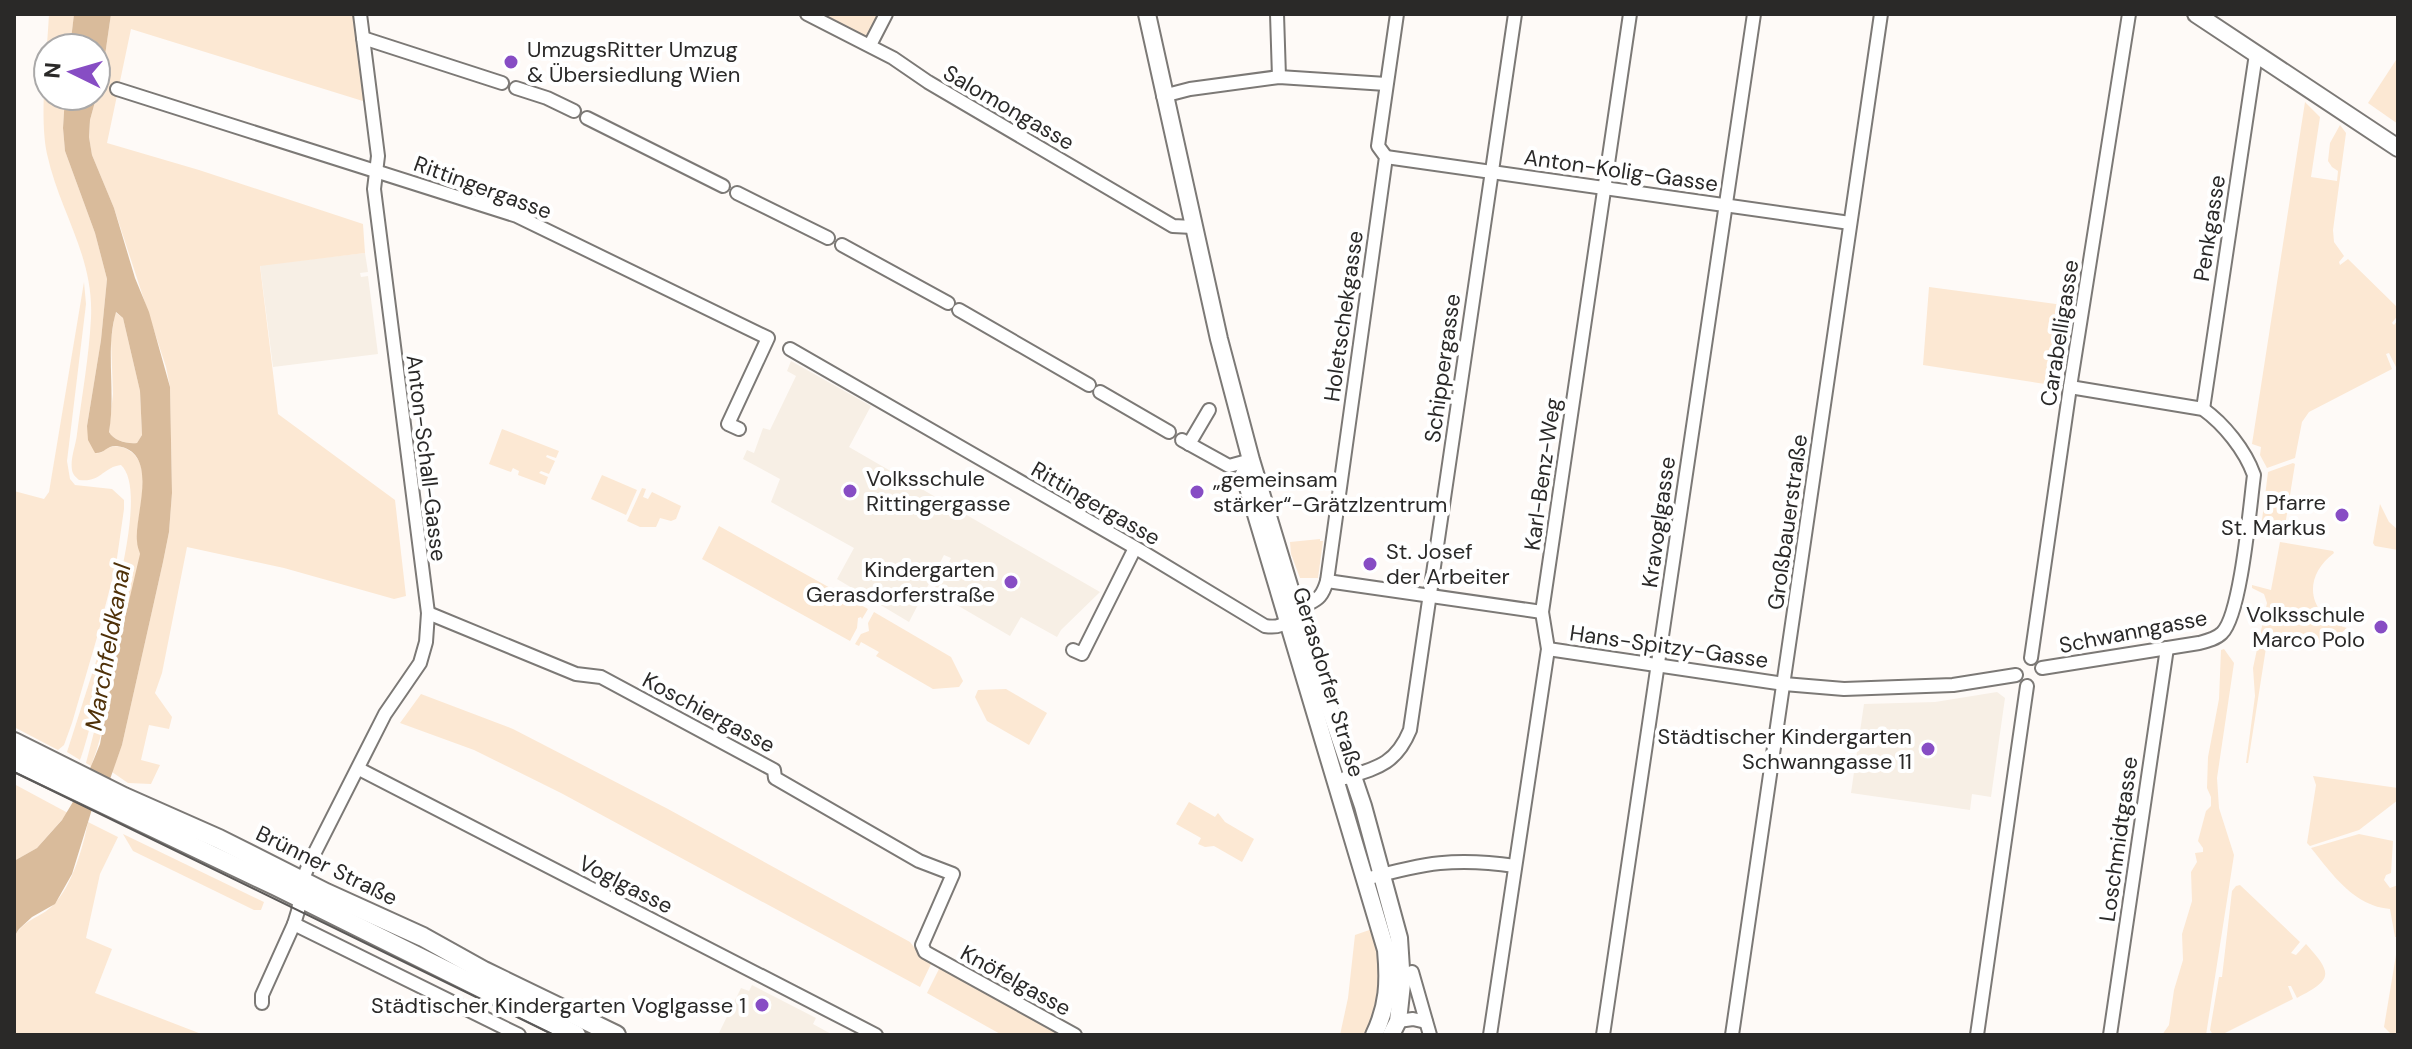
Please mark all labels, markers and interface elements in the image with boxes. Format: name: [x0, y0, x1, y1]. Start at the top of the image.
north arrow: [32, 32, 112, 112]
place label: UmzugsRitter Umzug & Übersiedlung Wien: [527, 35, 740, 89]
marker: UmzugsRitter Umzug & Übersiedlung Wien: [502, 53, 520, 71]
street label: Salomongasse: [938, 58, 1080, 157]
text: N: [37, 61, 68, 80]
street label: Anton-Kolig-Gasse: [1522, 143, 1720, 198]
street label: Rittingergasse: [410, 149, 556, 226]
street label: Penkgasse: [2187, 173, 2232, 283]
street label: Holetschekgasse: [1317, 229, 1370, 403]
street label: Carabelligasse: [2034, 258, 2085, 408]
street label: Schippergasse: [1418, 292, 1467, 444]
street label: Anton-Schall-Gasse: [399, 353, 454, 563]
street label: Karl-Benz-Weg: [1517, 396, 1568, 552]
street label: Großbauerstraße: [1761, 432, 1814, 612]
street label: Rittingergasse: [1026, 455, 1166, 552]
street label: Kravoglgasse: [1635, 455, 1682, 590]
place label: Volksschule Rittingergasse: [866, 464, 1011, 518]
place label: „gemeinsam stärker“-Grätzlzentrum: [1213, 465, 1447, 519]
marker: Volksschule Rittingergasse: [841, 482, 859, 500]
marker: „gemeinsam stärker“-Grätzlzentrum: [1188, 483, 1206, 501]
place label: Pfarre St. Markus: [2221, 488, 2326, 542]
marker: Pfarre St. Markus: [2333, 506, 2351, 524]
place label: St. Josef der Arbeiter: [1386, 537, 1510, 591]
place label: Kindergarten Gerasdorferstraße: [806, 555, 995, 609]
marker: St. Josef der Arbeiter: [1361, 555, 1379, 573]
water label: Marchfeldkanal: [78, 560, 138, 733]
marker: Kindergarten Gerasdorferstraße: [1002, 573, 1020, 591]
street label: Gerasdorfer Straße: [1286, 584, 1371, 781]
place label: Volksschule Marco Polo: [2246, 600, 2365, 654]
street label: Schwanngasse: [2056, 603, 2210, 660]
street label: Hans-Spitzy-Gasse: [1568, 618, 1770, 675]
marker: Volksschule Marco Polo: [2372, 618, 2390, 636]
street label: Koschiergasse: [638, 665, 780, 760]
place label: Städtischer Kindergarten Schwanngasse 11: [1657, 722, 1912, 776]
marker: Städtischer Kindergarten Schwanngasse 11: [1919, 740, 1937, 758]
street label: Loschmidtgasse: [2093, 755, 2144, 924]
street label: Brünner Straße: [251, 819, 402, 912]
street label: Voglgasse: [574, 848, 678, 920]
street label: Knöfelgasse: [955, 938, 1076, 1023]
place label: Städtischer Kindergarten Voglgasse 1: [371, 991, 746, 1020]
marker: Städtischer Kindergarten Voglgasse 1: [753, 996, 771, 1014]

